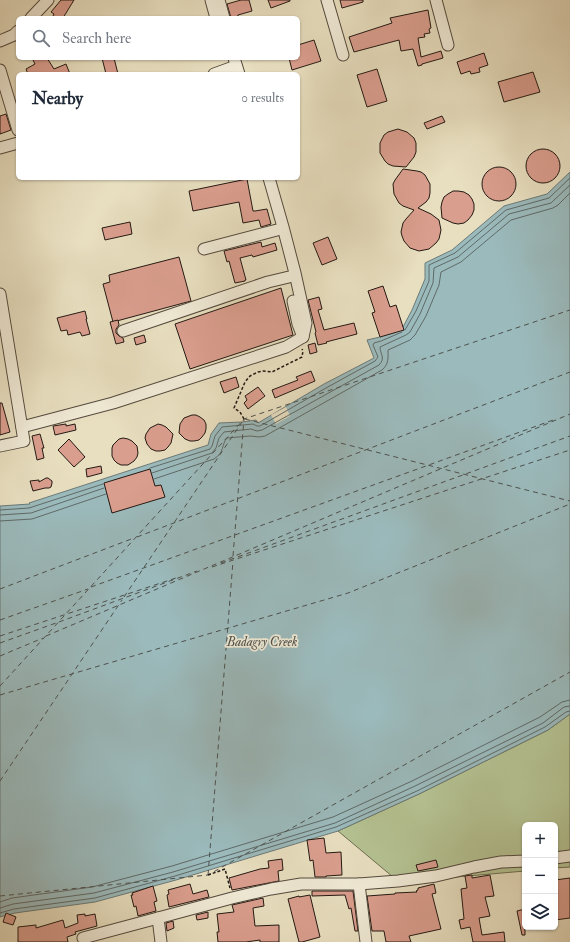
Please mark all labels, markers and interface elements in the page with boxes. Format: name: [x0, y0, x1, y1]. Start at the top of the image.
search box: [16, 16, 300, 60]
icon: search: [30, 27, 52, 49]
text: Search here: [62, 29, 131, 48]
text: Nearby: [32, 88, 83, 109]
text: 0 results: [241, 90, 284, 106]
water label: Badagry Creek: [226, 634, 297, 650]
map controls: [522, 822, 558, 930]
button: +: [522, 822, 558, 858]
button: −: [522, 858, 558, 894]
button: layers: [522, 894, 558, 930]

